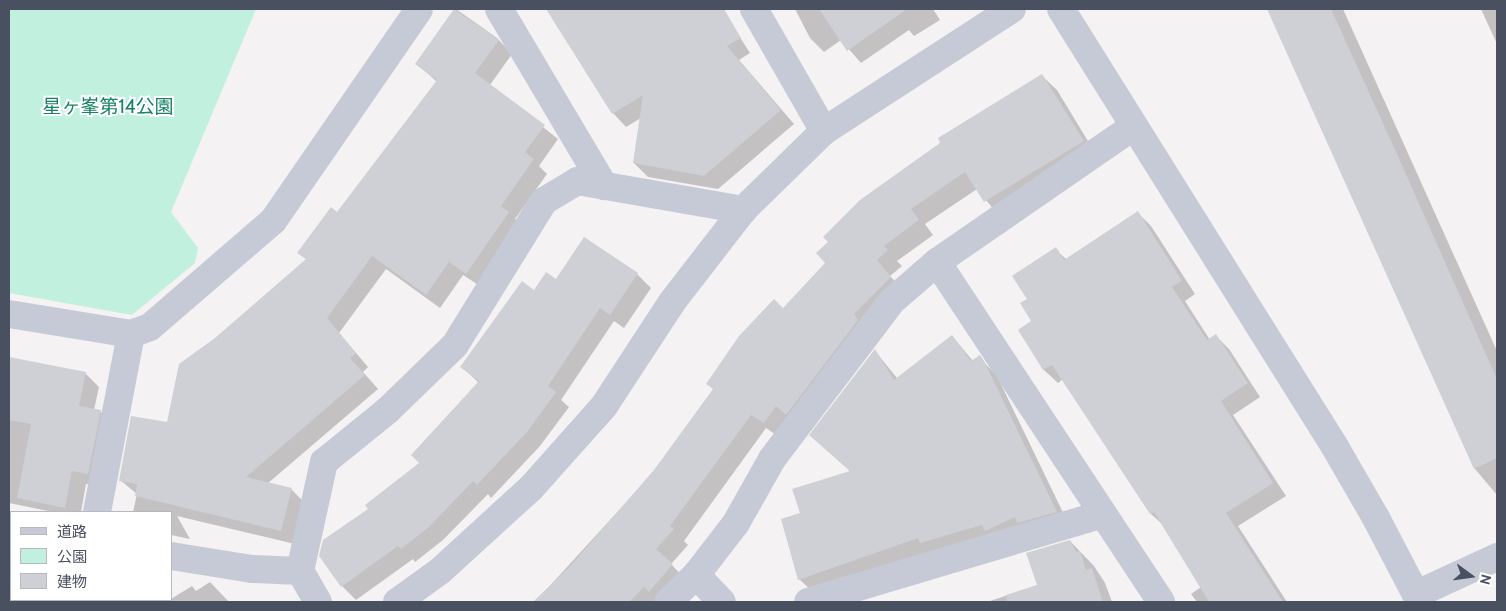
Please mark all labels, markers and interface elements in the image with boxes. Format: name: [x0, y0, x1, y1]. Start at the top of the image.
park label: 星ヶ峯第14公園: [42, 96, 174, 118]
legend: [10, 511, 172, 601]
text: 道路: [57, 523, 87, 541]
text: 公園: [57, 548, 87, 566]
north arrow: [1446, 551, 1496, 601]
text: 建物: [57, 573, 87, 591]
text: N: [1476, 573, 1495, 587]

